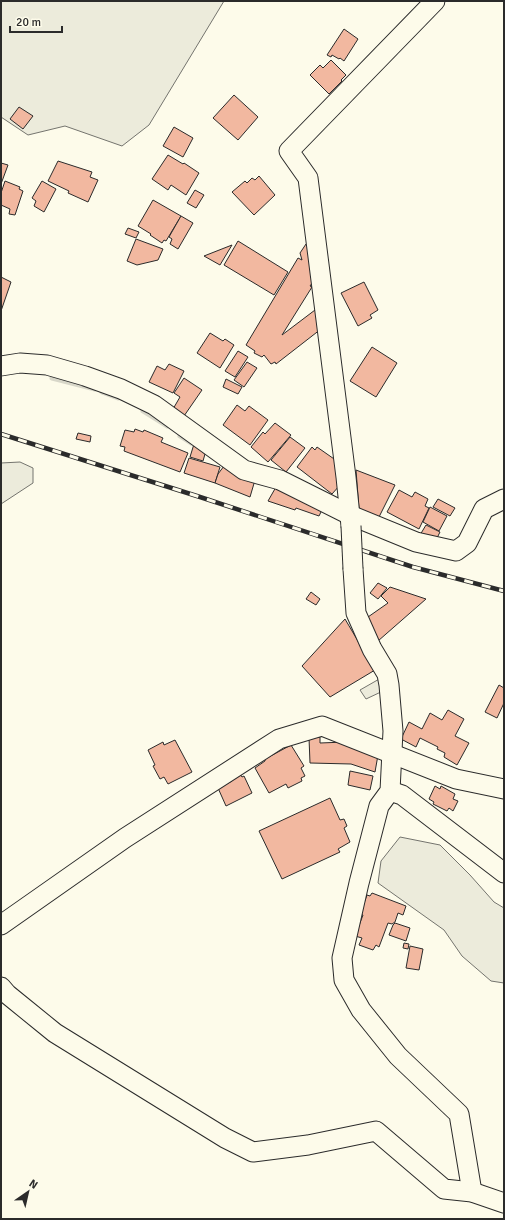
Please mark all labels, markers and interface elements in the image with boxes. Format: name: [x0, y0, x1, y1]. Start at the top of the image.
scale bar: [10, 8, 62, 34]
text: 20 m: [16, 15, 41, 30]
north arrow: [8, 1172, 48, 1212]
text: N: [27, 1177, 40, 1192]

